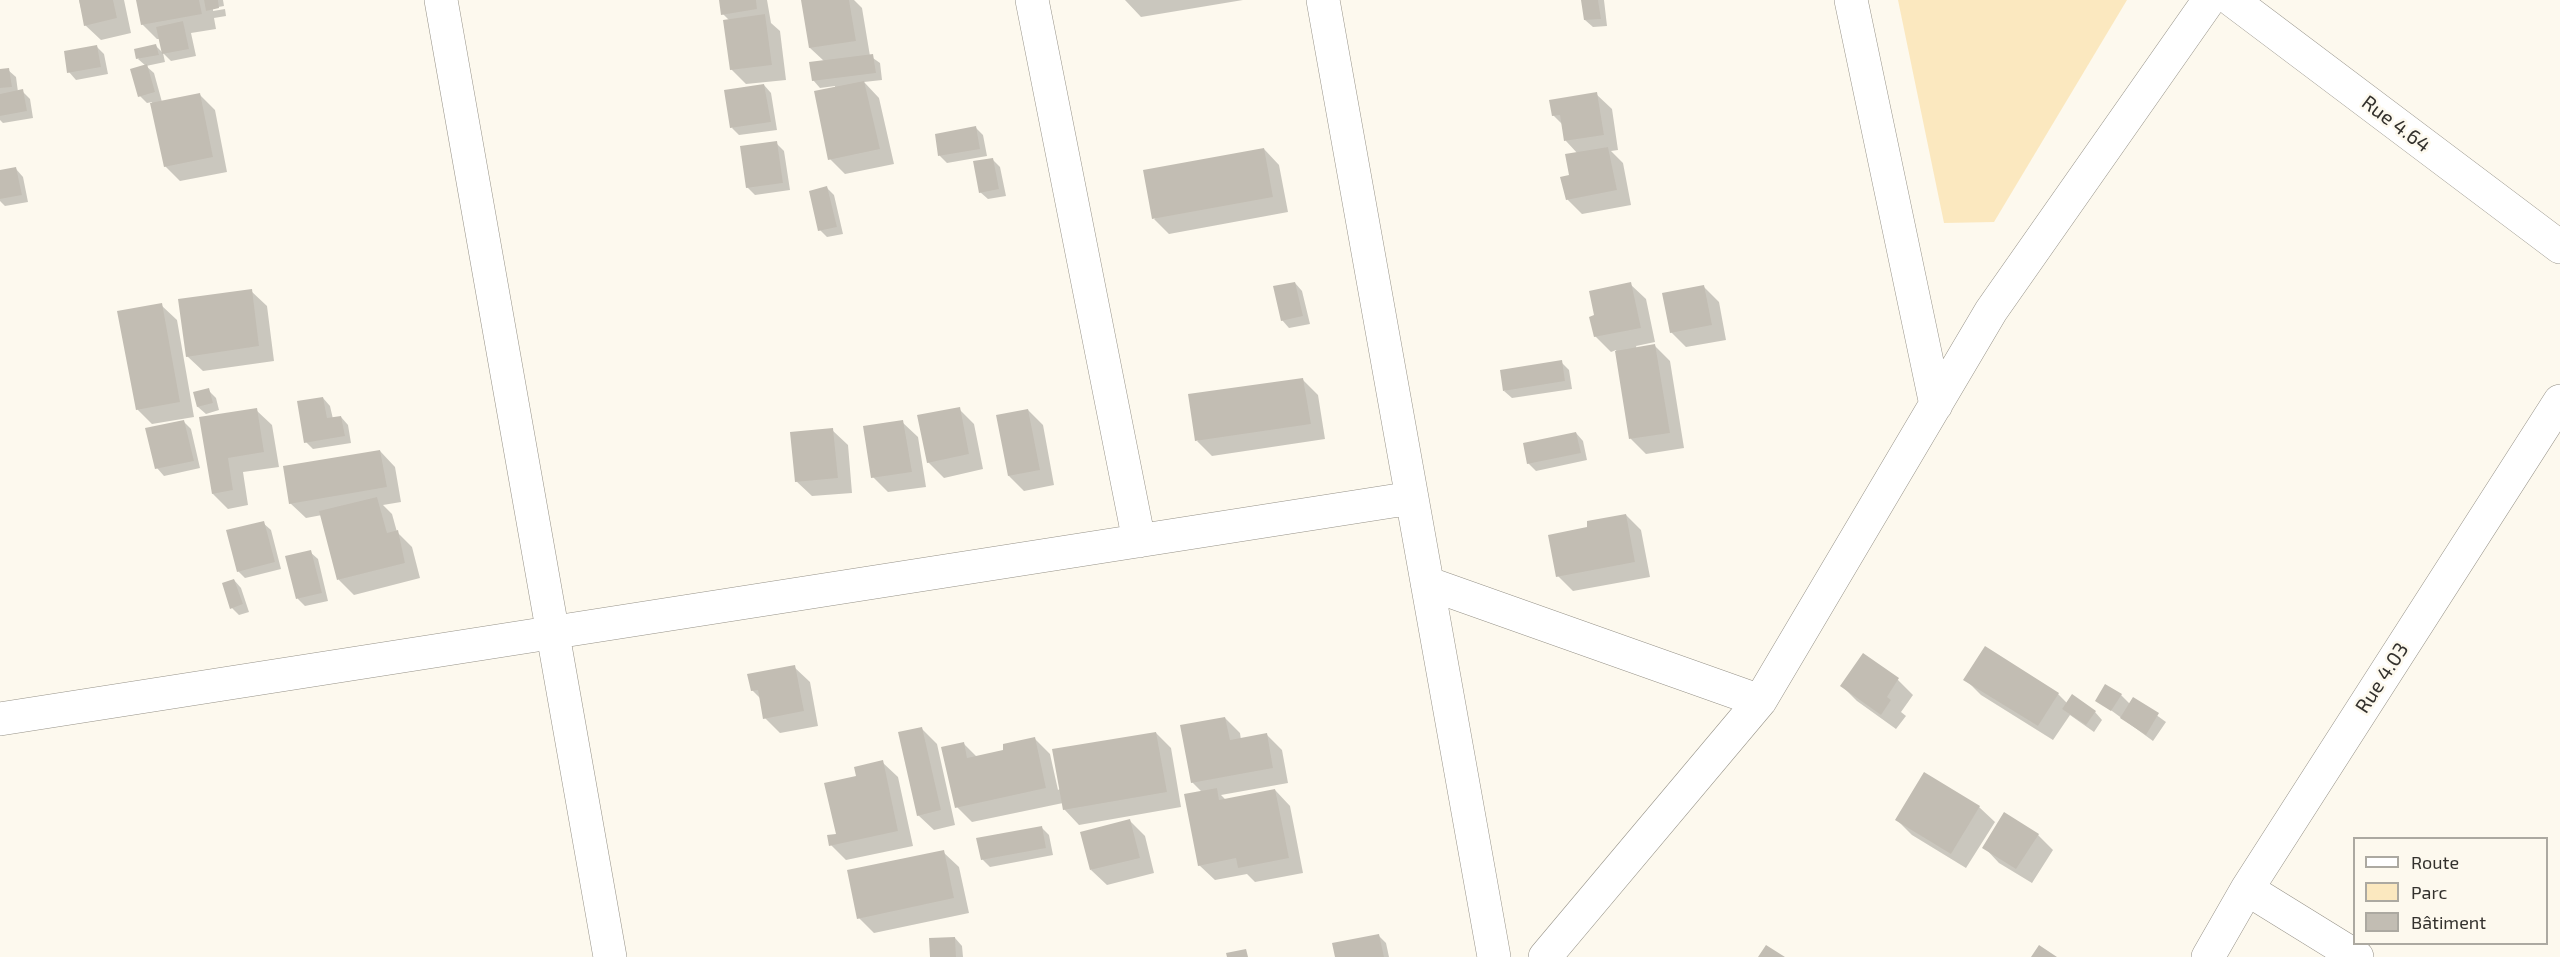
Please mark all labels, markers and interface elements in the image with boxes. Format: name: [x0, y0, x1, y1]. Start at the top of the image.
street label: Rue 4.64: [2357, 90, 2435, 158]
street label: Rue 4.03: [2350, 638, 2414, 718]
legend: [2353, 837, 2548, 945]
text: Route: [2411, 851, 2459, 873]
text: Parc: [2411, 881, 2447, 903]
text: Bâtiment: [2411, 911, 2486, 933]

